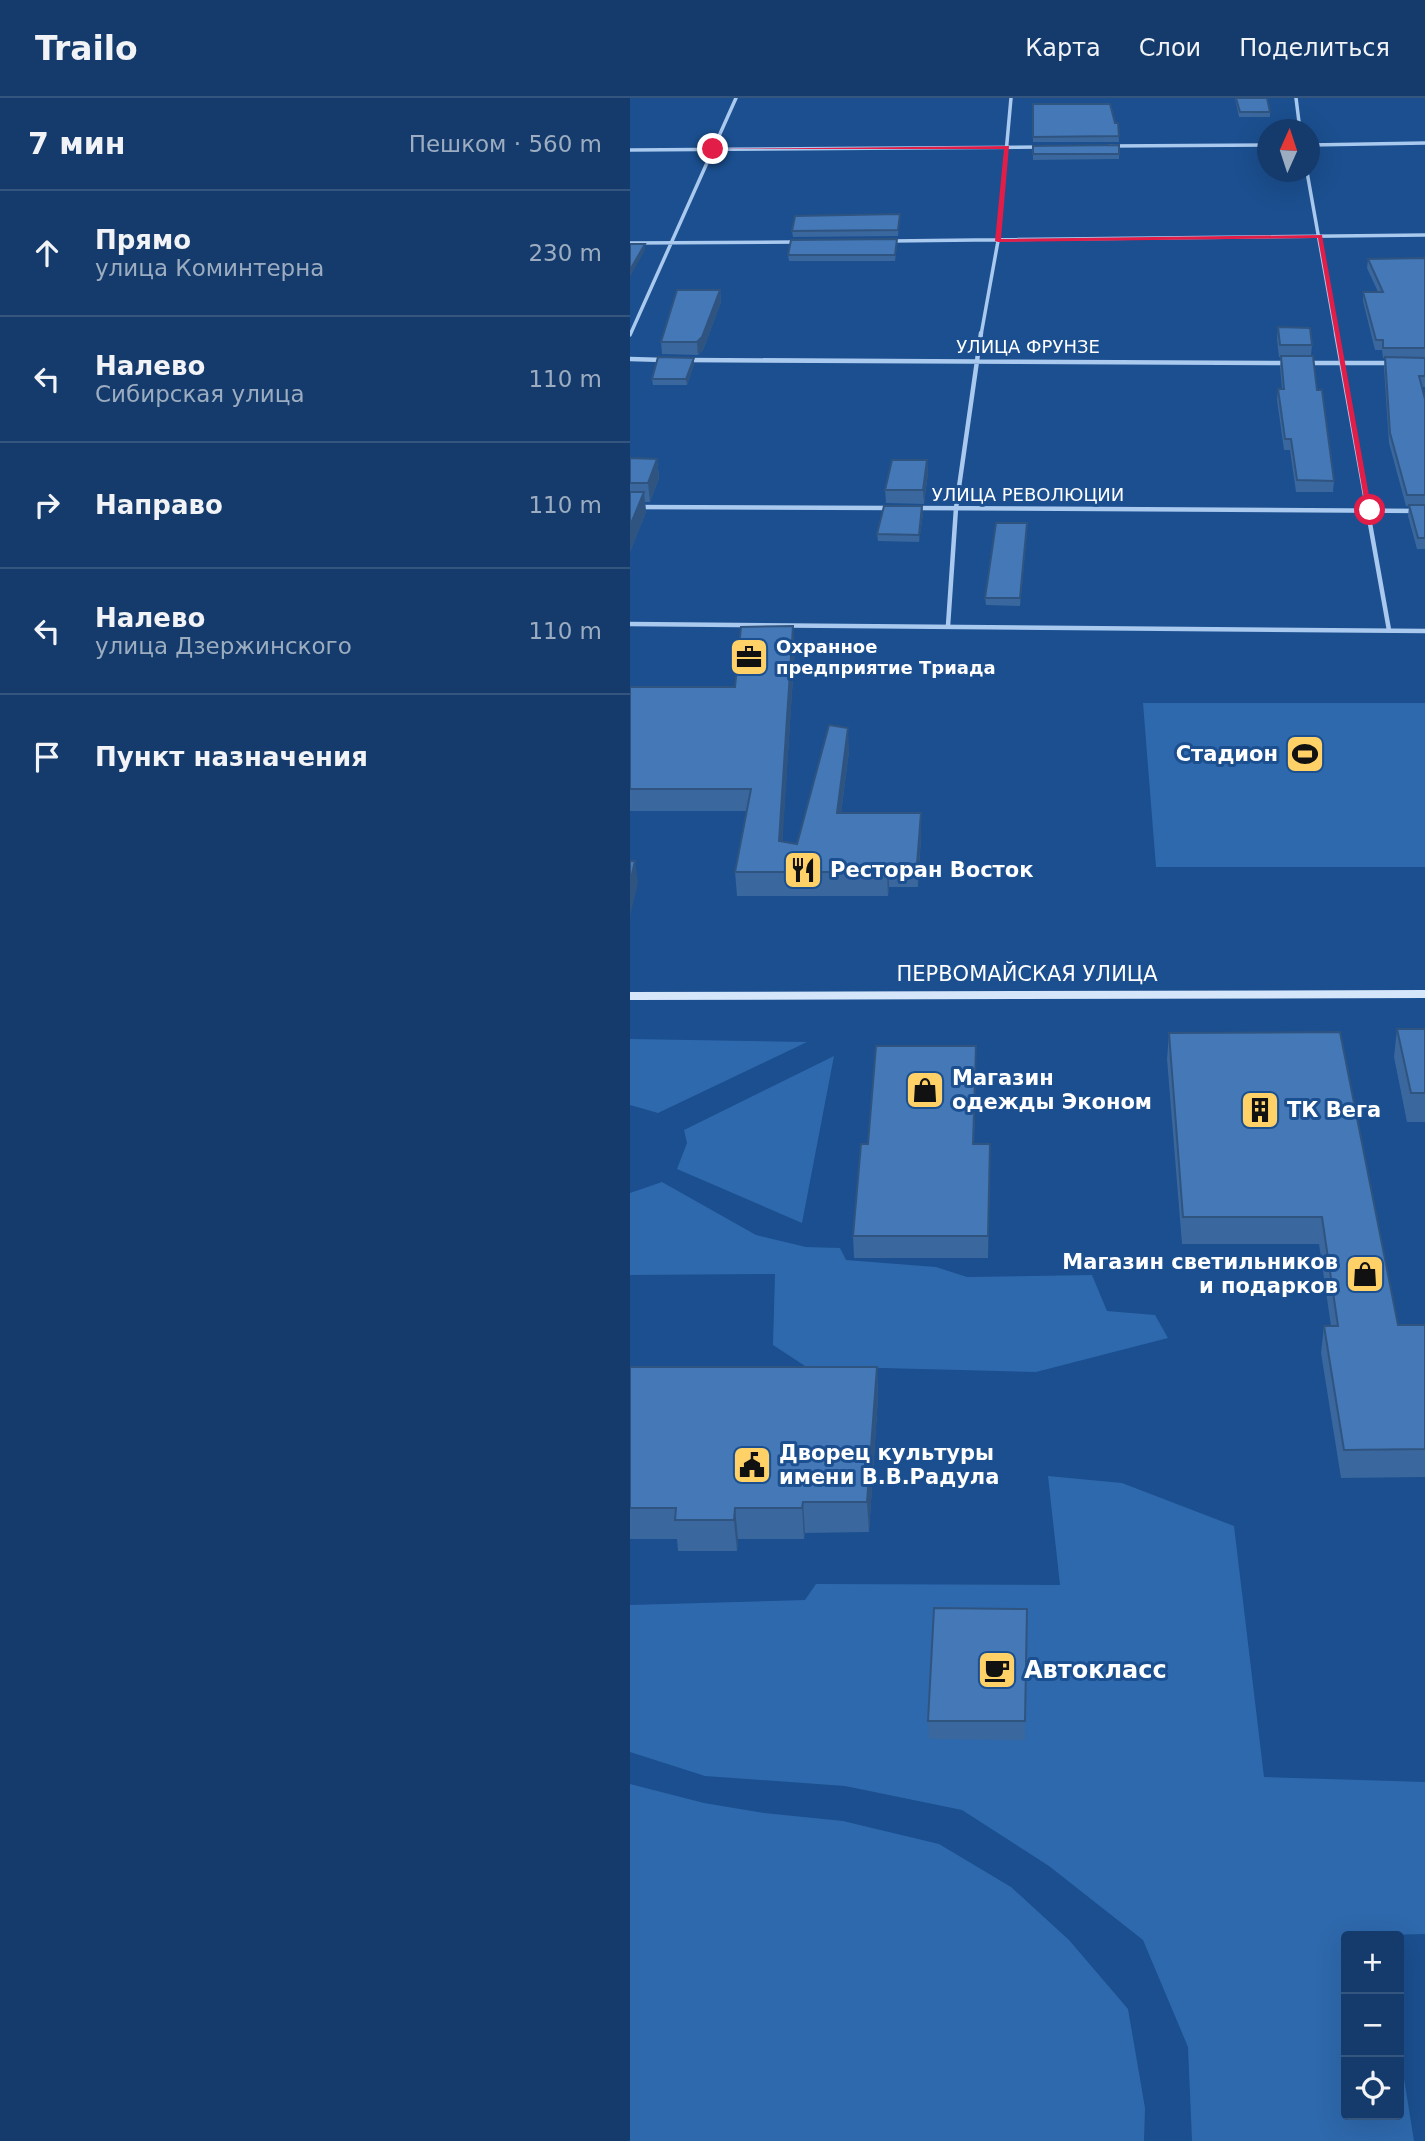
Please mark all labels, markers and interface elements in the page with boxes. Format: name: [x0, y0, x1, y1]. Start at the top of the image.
text: Trailo: [35, 29, 138, 68]
text: Карта: [1025, 34, 1101, 62]
text: Слои: [1139, 34, 1201, 62]
text: Поделиться: [1239, 34, 1390, 62]
north arrow: [1257, 119, 1320, 182]
text: 7 мин: [28, 126, 126, 161]
text: Пешком · 560 m: [409, 131, 602, 157]
route end: [697, 133, 728, 164]
text: Прямо: [95, 225, 191, 255]
icon: ahead: [28, 234, 66, 272]
text: 230 m: [528, 240, 602, 266]
text: улица Коминтерна: [95, 255, 324, 281]
street label: УЛИЦА ФРУНЗЕ: [956, 336, 1100, 357]
text: Налево: [95, 351, 205, 381]
icon: left: [28, 360, 66, 398]
text: 110 m: [528, 366, 602, 392]
text: Сибирская улица: [95, 381, 305, 407]
street label: УЛИЦА РЕВОЛЮЦИИ: [932, 484, 1124, 505]
icon: right: [28, 486, 66, 524]
text: Направо: [95, 490, 223, 520]
text: 110 m: [528, 492, 602, 518]
route start: [1354, 494, 1385, 525]
text: Налево: [95, 603, 205, 633]
icon: left: [28, 612, 66, 650]
text: 110 m: [528, 618, 602, 644]
text: улица Дзержинского: [95, 633, 352, 659]
office icon: Охранное предприятие Триада: [728, 636, 770, 678]
place label: Охранное предприятие Триада: [776, 636, 996, 678]
sports icon: Стадион: [1284, 733, 1326, 775]
icon: arrive: [28, 738, 66, 776]
text: Пункт назначения: [95, 742, 368, 772]
place label: Стадион: [1176, 742, 1278, 766]
restaurant icon: Ресторан Восток: [782, 849, 824, 891]
place label: Ресторан Восток: [830, 858, 1033, 882]
street label: ПЕРВОМАЙСКАЯ УЛИЦА: [896, 961, 1158, 986]
place label: Магазин одежды Эконом: [952, 1066, 1152, 1114]
shop icon: Магазин одежды Эконом: [904, 1069, 946, 1111]
building icon: ТК Вега: [1239, 1089, 1281, 1131]
place label: ТК Вега: [1287, 1098, 1381, 1122]
place label: Магазин светильников и подарков: [1062, 1250, 1338, 1298]
shop icon: Магазин светильников и подарков: [1344, 1253, 1386, 1295]
place label: Дворец культуры имени В.В.Радула: [779, 1441, 999, 1489]
public building icon: Дворец культуры имени В.В.Радула: [731, 1444, 773, 1486]
cafe icon: Автокласс: [976, 1649, 1018, 1691]
place label: Автокласс: [1024, 1656, 1167, 1684]
map controls: [1341, 1931, 1404, 2120]
button: +: [1341, 1931, 1404, 1994]
button: −: [1341, 1994, 1404, 2057]
button: locate: [1341, 2057, 1404, 2120]

